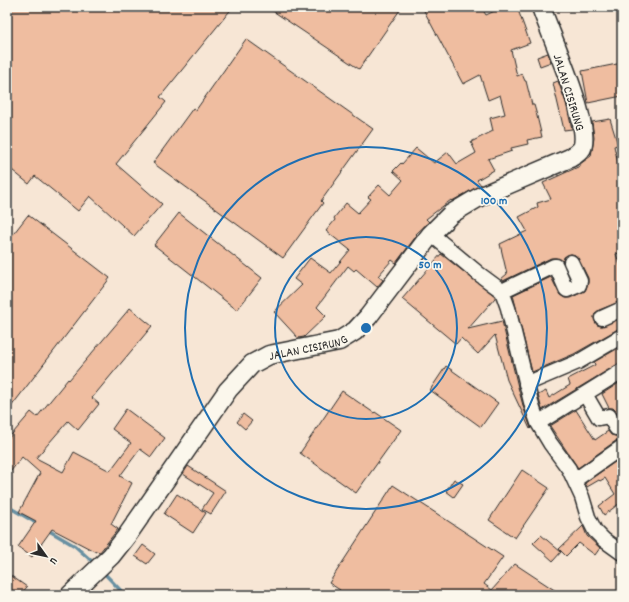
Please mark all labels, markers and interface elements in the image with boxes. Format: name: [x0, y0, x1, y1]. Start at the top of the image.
street label: JALAN CISIRUNG: [547, 52, 588, 133]
text: 100 m: [481, 193, 507, 210]
text: 50 m: [418, 257, 442, 274]
centre of rings: [359, 321, 373, 335]
street label: JALAN CISIRUNG: [268, 331, 352, 367]
north arrow: [26, 536, 66, 576]
text: U: [45, 554, 61, 567]

